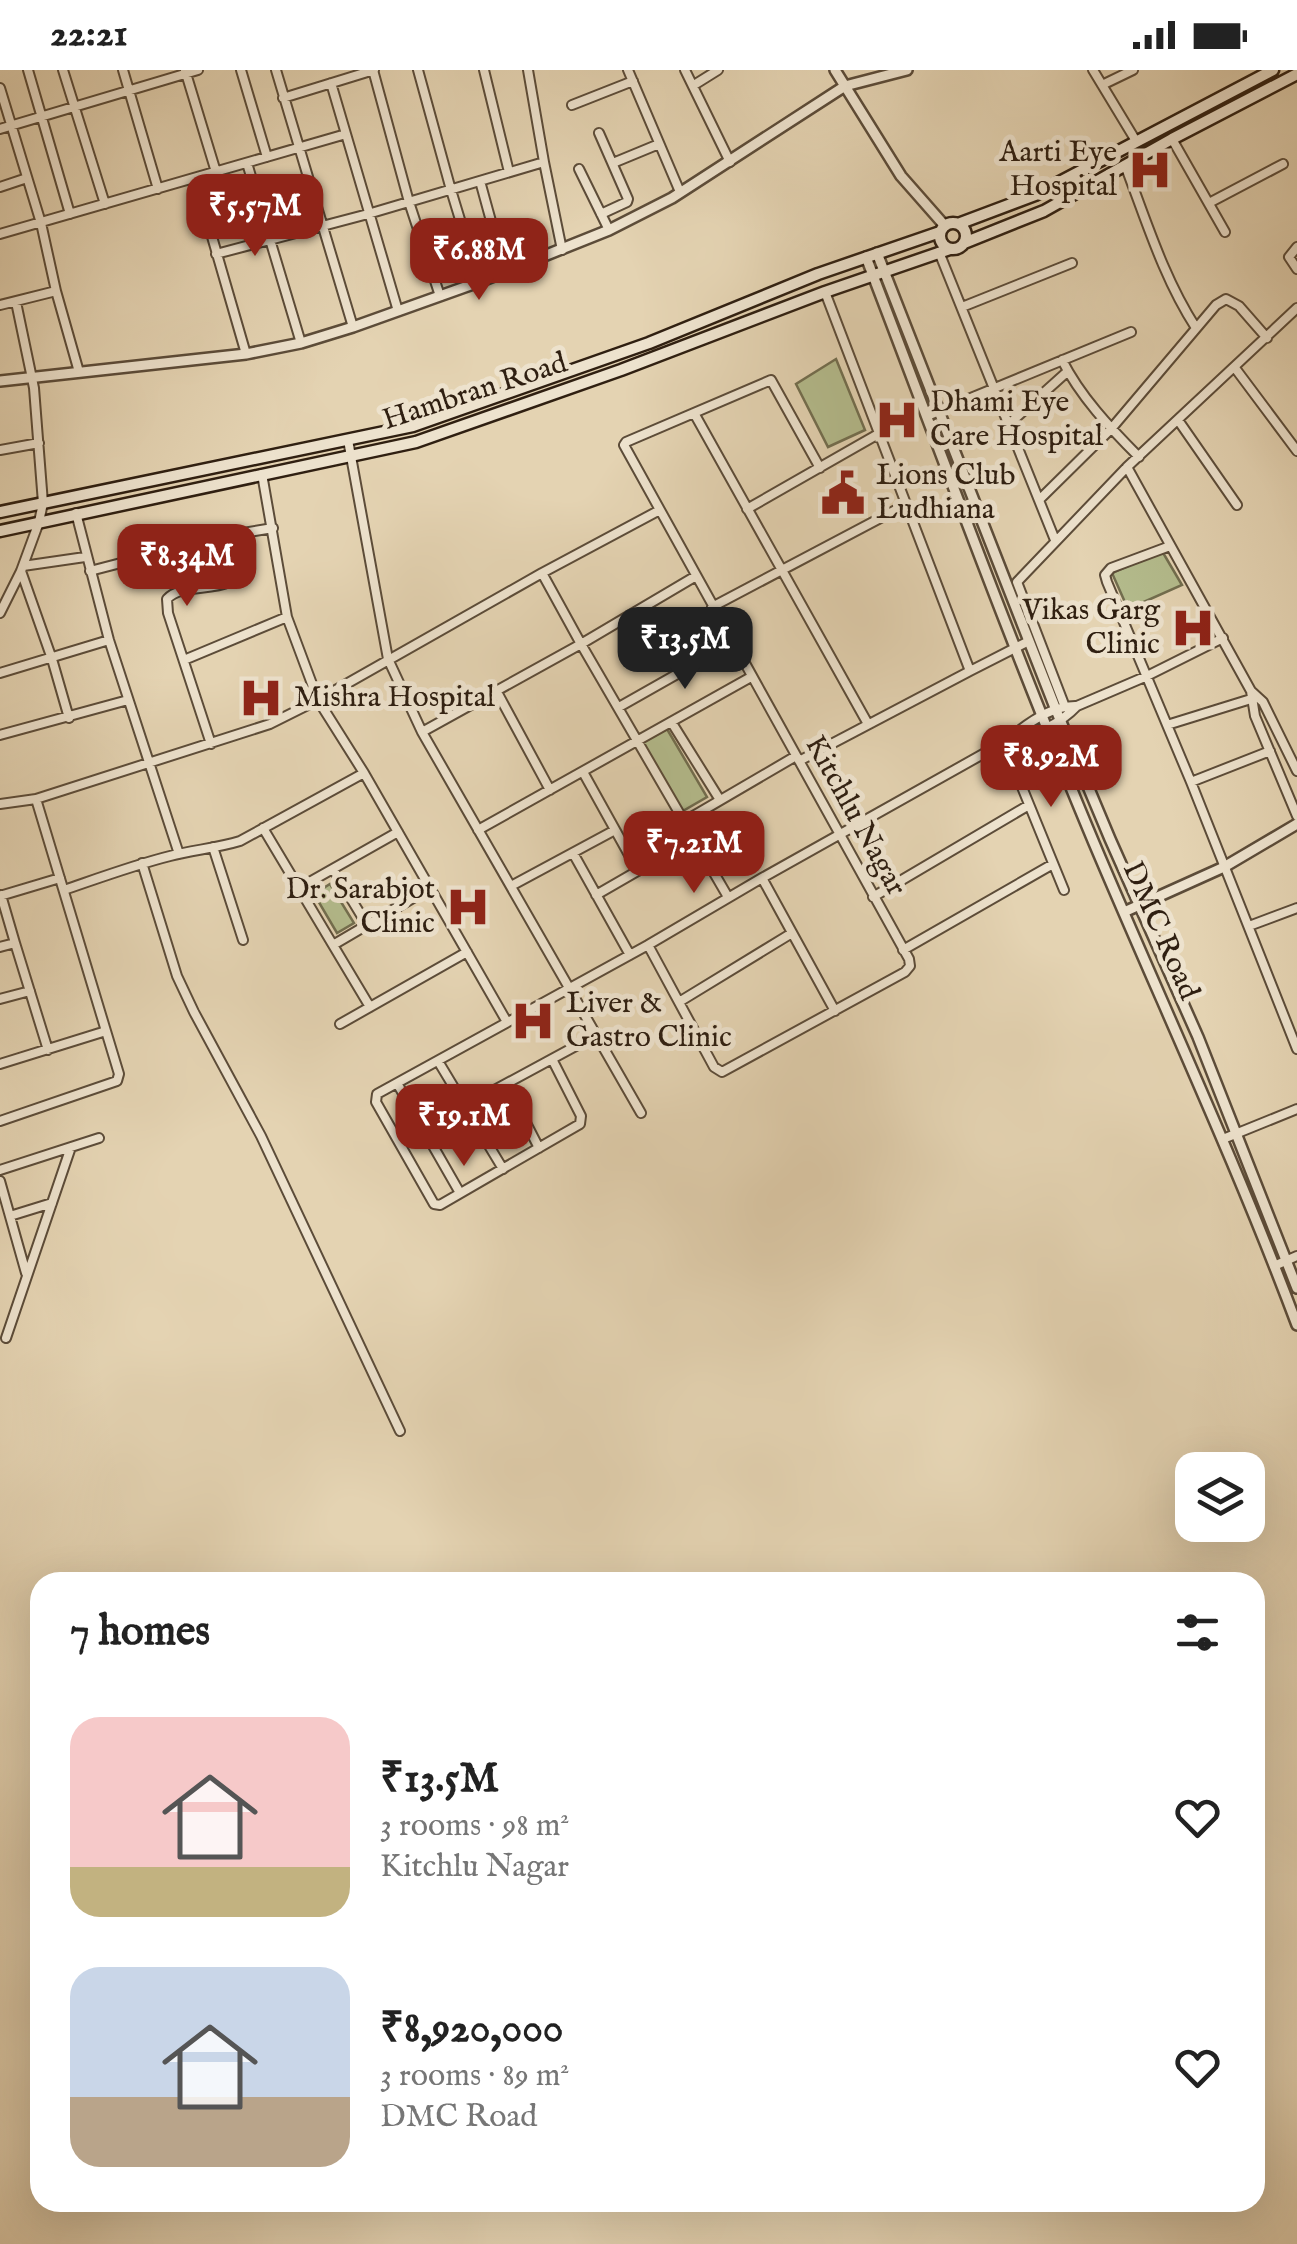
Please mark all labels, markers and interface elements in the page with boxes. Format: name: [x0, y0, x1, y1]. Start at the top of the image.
text: 22:21: [50, 11, 128, 59]
place label: Aarti Eye Hospital: [998, 134, 1118, 206]
hospital icon: Aarti Eye Hospital: [1126, 146, 1174, 194]
pin: ₹5.57M: [174, 174, 336, 259]
text: ₹5.57M: [208, 186, 302, 227]
pin: ₹6.88M: [398, 218, 560, 303]
text: ₹6.88M: [432, 230, 526, 271]
street label: Hambran Road: [378, 344, 573, 440]
place label: Dhami Eye Care Hospital: [930, 384, 1104, 456]
hospital icon: Dhami Eye Care Hospital: [873, 396, 921, 444]
place label: Lions Club Ludhiana: [876, 457, 1015, 529]
public building icon: Lions Club Ludhiana: [819, 469, 867, 517]
pin: ₹8.34M: [106, 524, 268, 609]
text: ₹8.34M: [139, 536, 235, 577]
place label: Vikas Garg Clinic: [1021, 592, 1161, 664]
hospital icon: Vikas Garg Clinic: [1169, 604, 1217, 652]
pin: ₹13.5M: [604, 607, 766, 692]
text: ₹13.5M: [640, 619, 730, 660]
hospital icon: Mishra Hospital: [237, 674, 285, 722]
place label: Mishra Hospital: [294, 679, 496, 717]
pin: ₹8.92M: [970, 725, 1132, 810]
street label: Kitchlu Nagar: [795, 729, 915, 903]
text: ₹8.92M: [1003, 737, 1099, 778]
pin: ₹7.21M: [613, 811, 775, 896]
text: ₹7.21M: [645, 823, 743, 864]
street label: DMC Road: [1113, 856, 1208, 1007]
place label: Dr. Sarabjot Clinic: [285, 871, 435, 943]
hospital icon: Dr. Sarabjot Clinic: [444, 883, 492, 931]
place label: Liver & Gastro Clinic: [566, 985, 732, 1057]
hospital icon: Liver & Gastro Clinic: [509, 997, 557, 1045]
pin: ₹19.1M: [383, 1084, 545, 1169]
text: ₹19.1M: [417, 1096, 511, 1137]
map controls: [1175, 1452, 1265, 1542]
button: layers: [1175, 1452, 1265, 1542]
icon: filters: [1170, 1605, 1225, 1660]
text: 7 homes: [70, 1606, 210, 1659]
text: ₹13.5M: [380, 1753, 499, 1806]
icon: home: [150, 1757, 270, 1877]
icon: heart: [1170, 1790, 1225, 1845]
text: 3 rooms · 98 m²: [380, 1806, 569, 1847]
text: Kitchlu Nagar: [380, 1847, 569, 1888]
text: ₹8,920,000: [380, 2003, 563, 2056]
icon: home: [150, 2007, 270, 2127]
icon: heart: [1170, 2040, 1225, 2095]
text: 3 rooms · 89 m²: [380, 2056, 569, 2097]
text: DMC Road: [380, 2097, 537, 2138]

